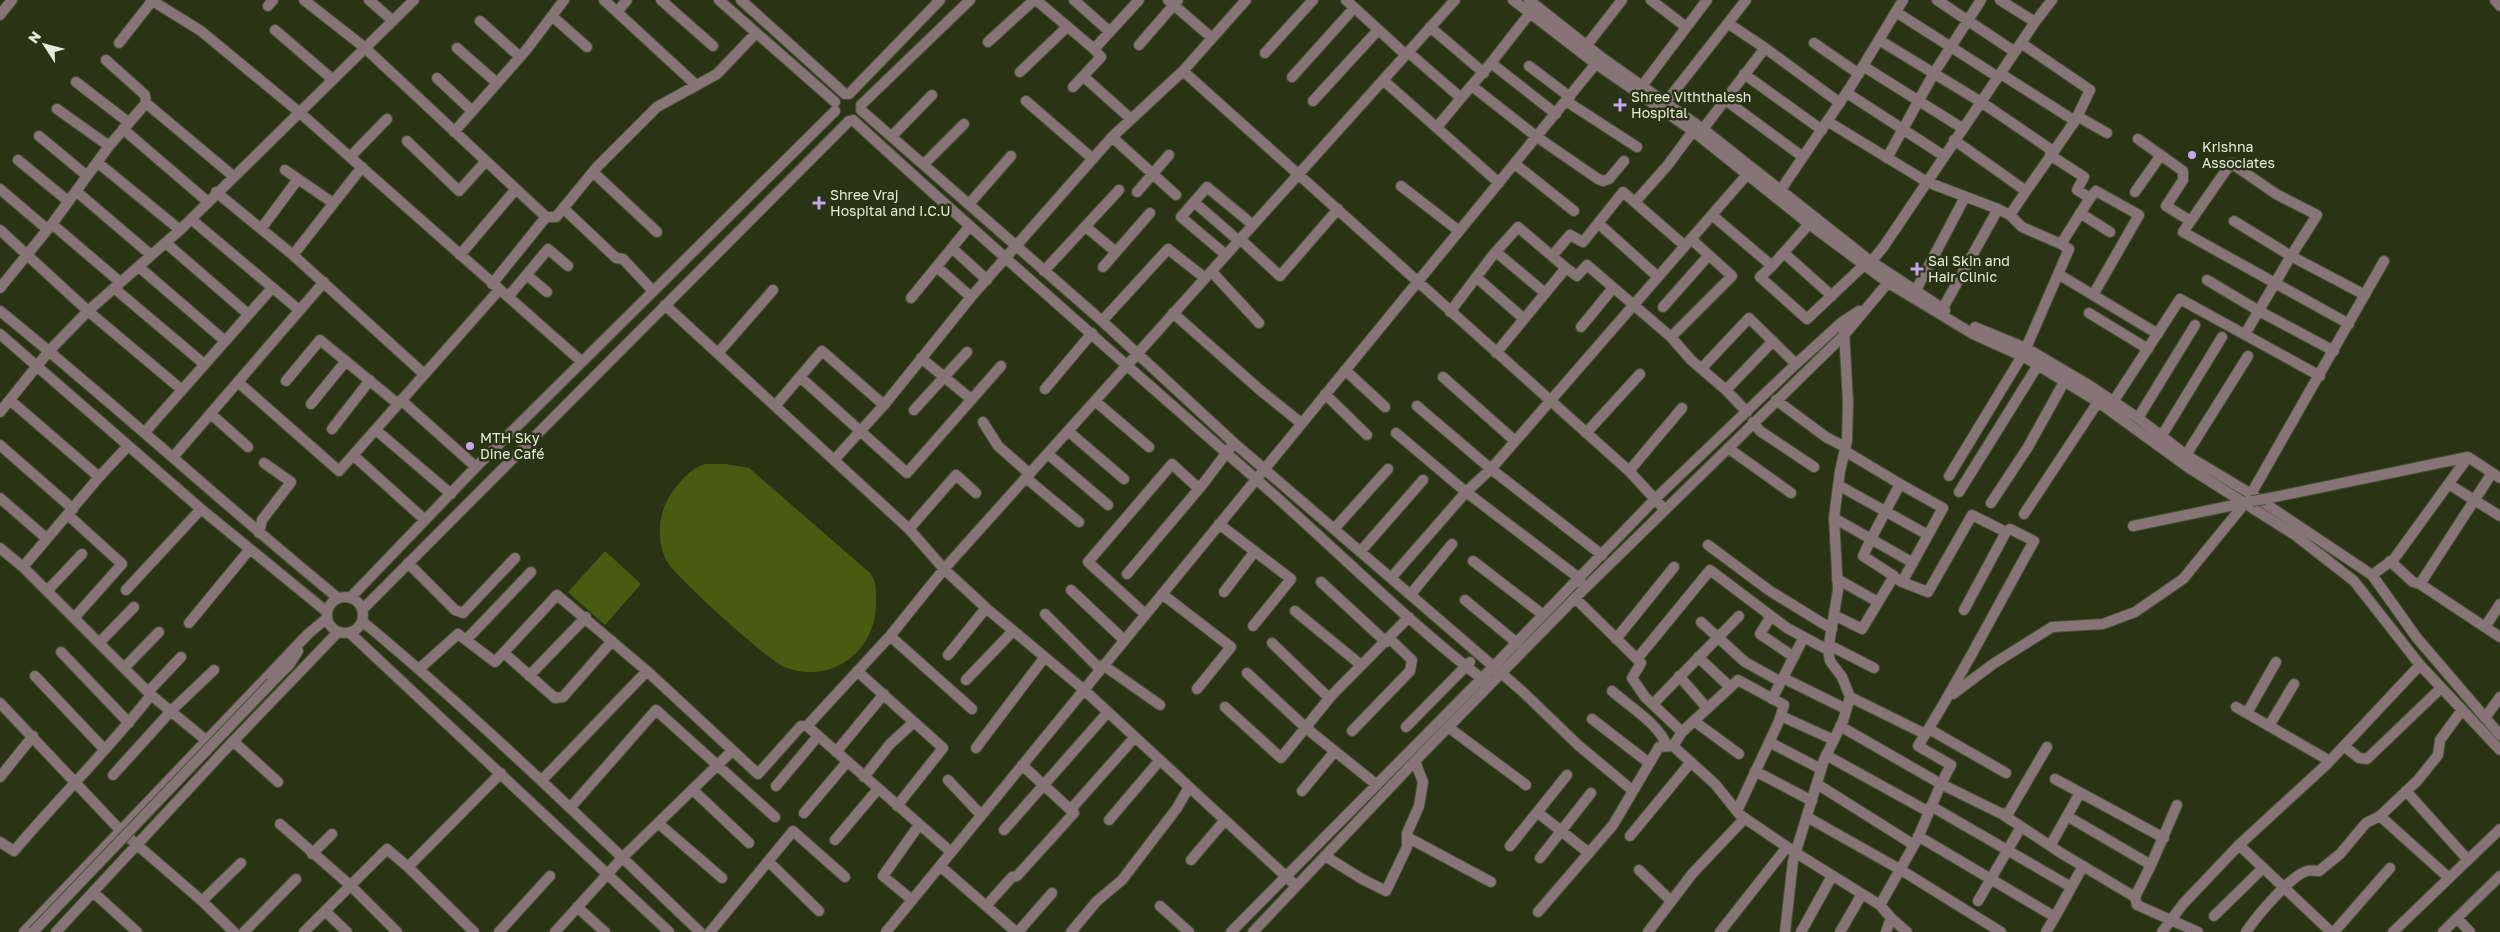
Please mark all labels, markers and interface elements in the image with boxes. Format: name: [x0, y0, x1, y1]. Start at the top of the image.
north arrow: [20, 20, 70, 70]
text: N: [24, 28, 44, 46]
place label: Shree Viththalesh Hospital: [1631, 88, 1751, 121]
marker: Shree Viththalesh Hospital: [1613, 98, 1627, 112]
place label: Krishna Associates: [2202, 138, 2275, 171]
marker: Krishna Associates: [2186, 149, 2198, 161]
place label: Shree Vraj Hospital and I.C.U: [830, 186, 951, 219]
marker: Shree Vraj Hospital and I.C.U: [812, 196, 826, 210]
place label: Sai Skin and Hair Clinic: [1928, 252, 2010, 285]
marker: Sai Skin and Hair Clinic: [1910, 262, 1924, 276]
place label: MTH Sky Dine Café: [480, 429, 544, 462]
marker: MTH Sky Dine Café: [464, 440, 476, 452]

